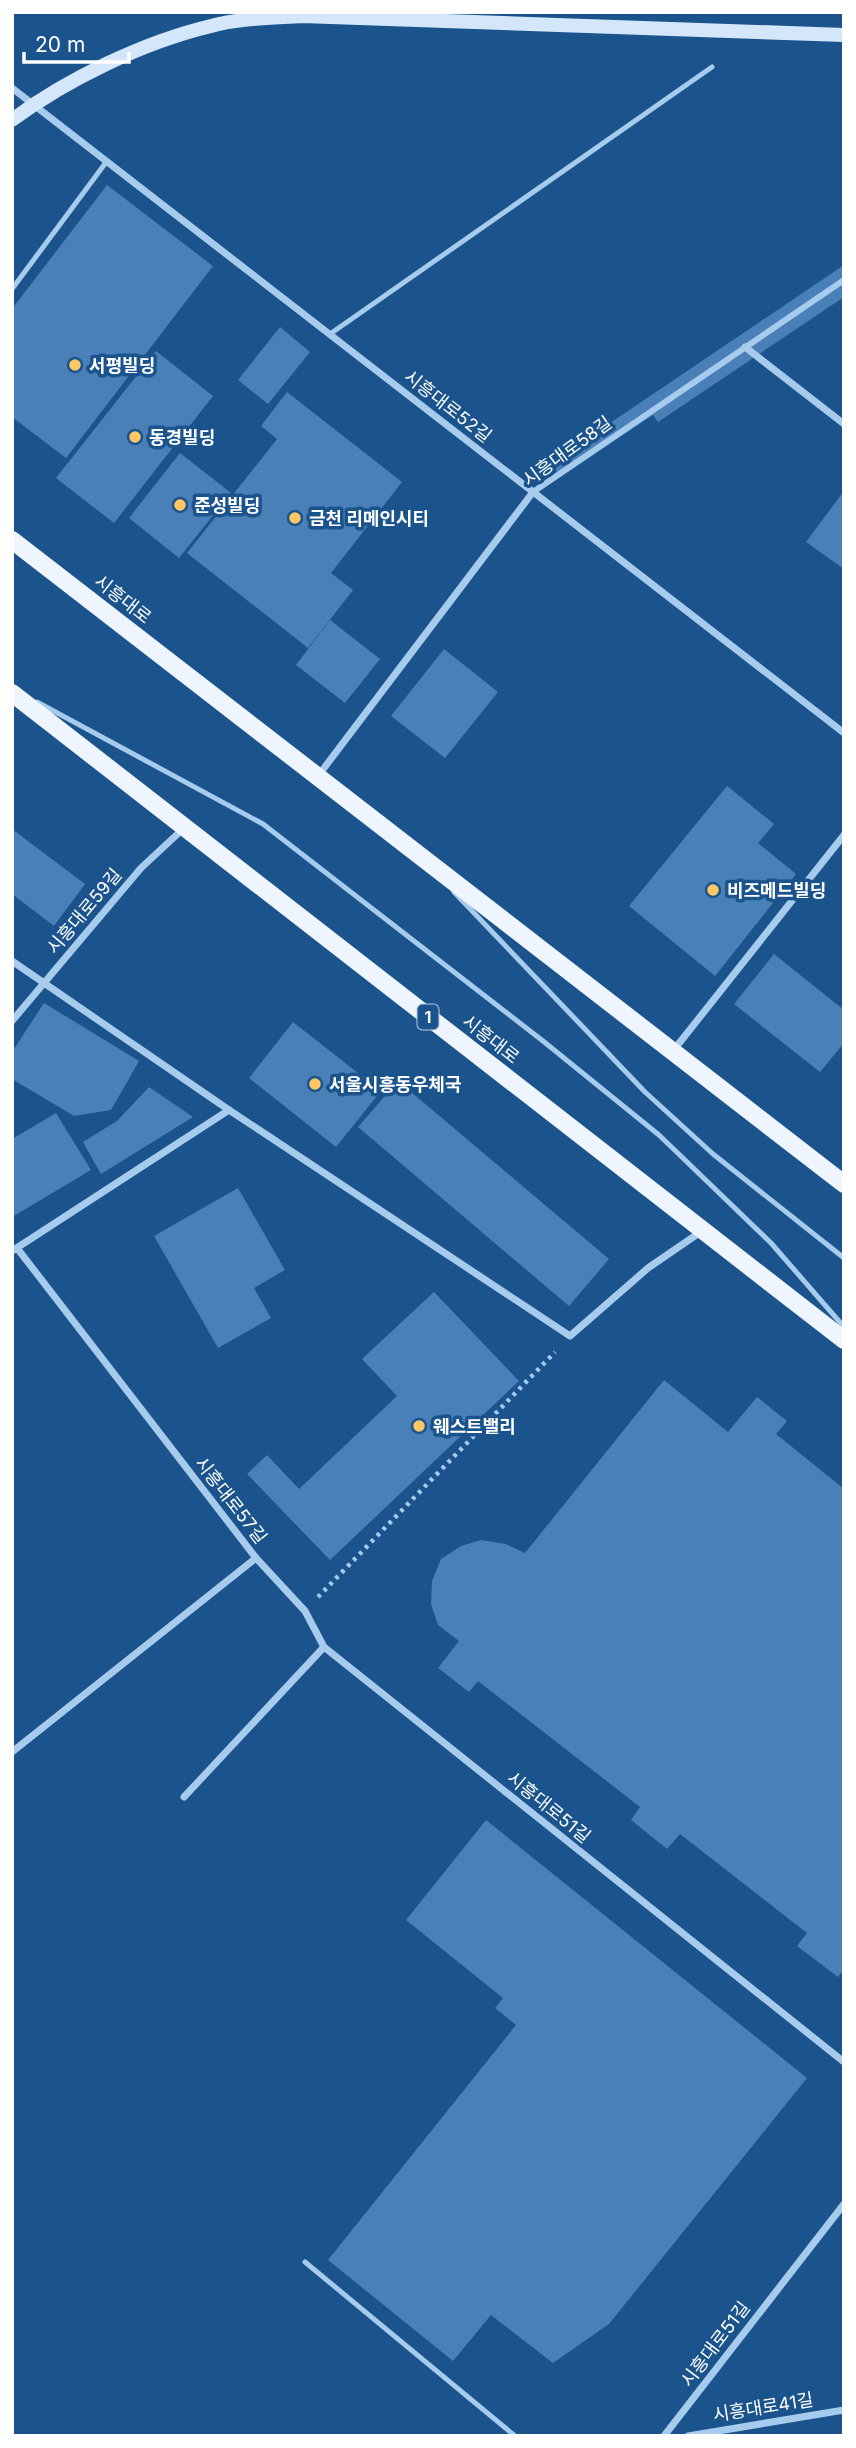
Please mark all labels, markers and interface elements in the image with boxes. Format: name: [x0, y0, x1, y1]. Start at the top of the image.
scale bar: [24, 21, 130, 65]
text: 20 m: [35, 32, 85, 57]
place label: 서평빌딩: [89, 355, 155, 376]
marker: 서평빌딩: [67, 357, 83, 373]
street label: 시흥대로52길: [400, 365, 496, 447]
street label: 시흥대로58길: [518, 412, 616, 490]
place label: 동경빌딩: [149, 427, 215, 448]
marker: 동경빌딩: [127, 429, 143, 445]
place label: 준성빌딩: [194, 495, 260, 516]
marker: 준성빌딩: [172, 497, 188, 513]
place label: 금천 리메인시티: [309, 508, 429, 529]
marker: 금천 리메인시티: [287, 510, 303, 526]
street label: 시흥대로: [90, 570, 156, 628]
street label: 시흥대로59길: [42, 864, 126, 958]
place label: 비즈메드빌딩: [727, 880, 826, 901]
marker: 비즈메드빌딩: [705, 882, 721, 898]
road number: 1: [418, 1004, 438, 1030]
street label: 시흥대로: [458, 1010, 524, 1068]
place label: 서울시흥동우체국: [329, 1074, 461, 1095]
marker: 서울시흥동우체국: [307, 1076, 323, 1092]
place label: 웨스트밸리: [433, 1416, 516, 1437]
marker: 웨스트밸리: [411, 1418, 427, 1434]
street label: 시흥대로57길: [191, 1453, 271, 1547]
street label: 시흥대로51길: [503, 1767, 595, 1847]
street label: 시흥대로51길: [676, 2297, 754, 2391]
street label: 시흥대로41길: [711, 2389, 815, 2425]

